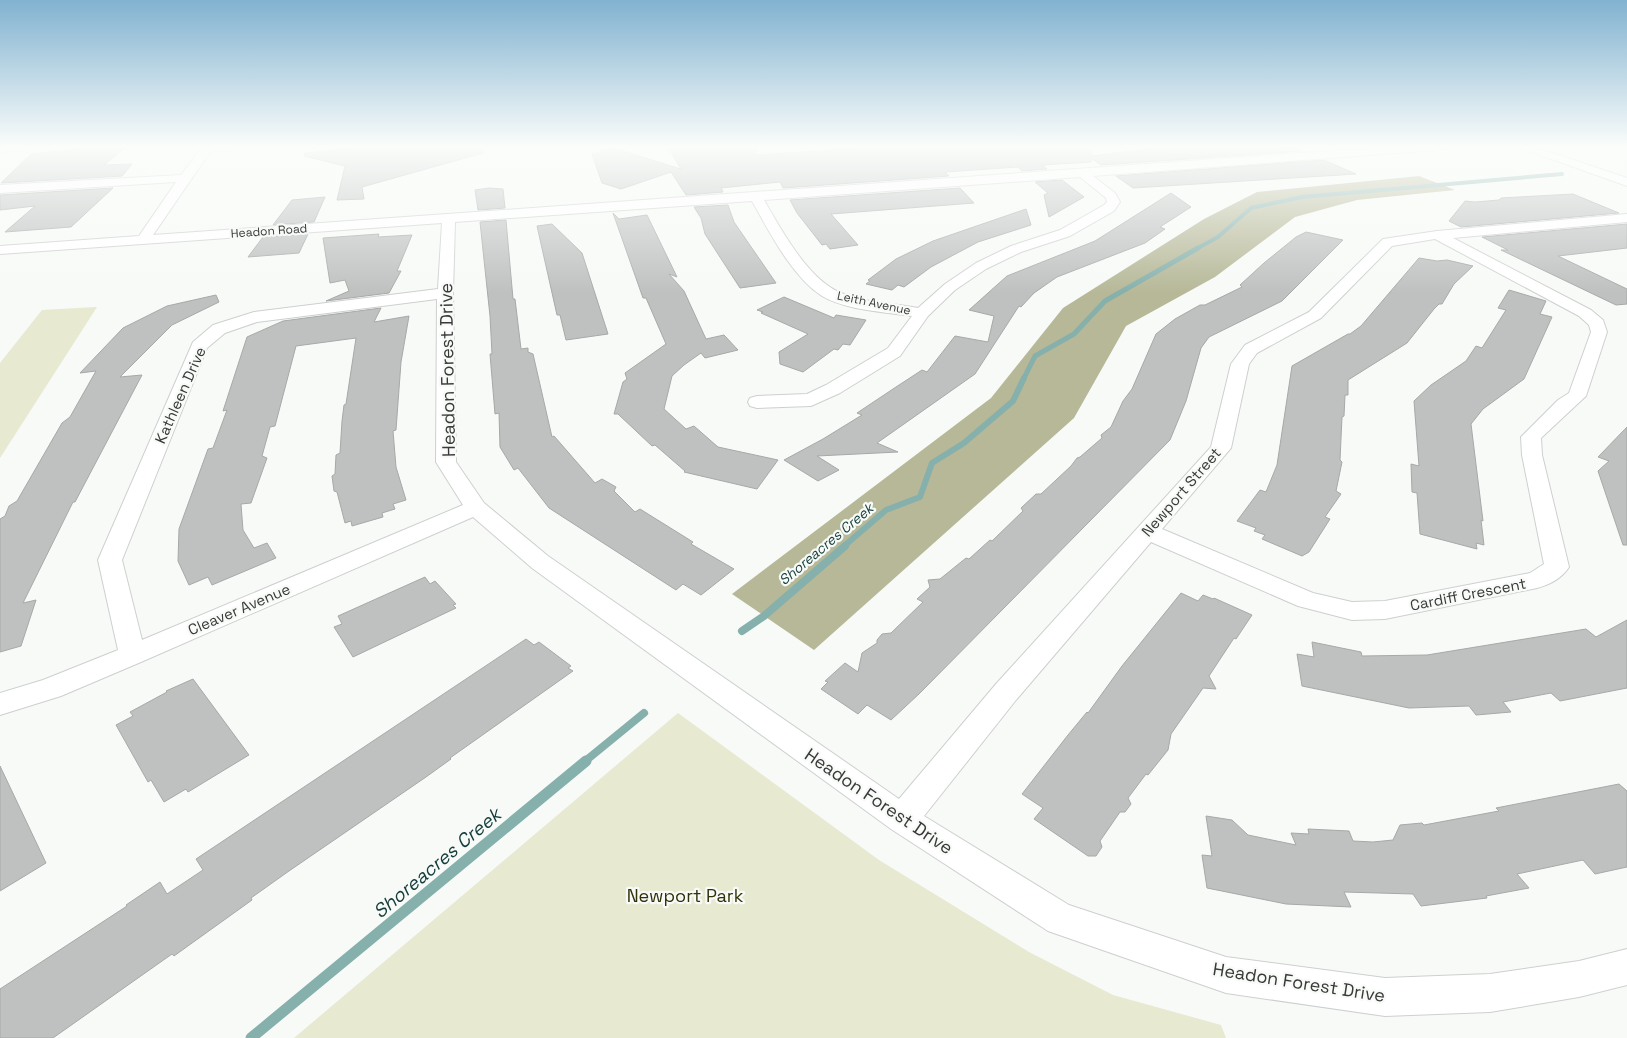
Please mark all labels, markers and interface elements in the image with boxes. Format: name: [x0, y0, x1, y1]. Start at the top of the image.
street label: Headon Road: [230, 220, 308, 242]
street label: Headon Forest Drive: [434, 283, 460, 457]
street label: Leith Avenue: [836, 287, 912, 319]
street label: Kathleen Drive: [150, 344, 210, 446]
street label: Newport Street: [1137, 443, 1225, 540]
water label: Shoreacres Creek: [775, 498, 878, 589]
street label: Cardiff Crescent: [1408, 573, 1528, 615]
street label: Cleaver Avenue: [185, 579, 293, 639]
street label: Headon Forest Drive: [800, 743, 958, 859]
water label: Shoreacres Creek: [368, 800, 508, 924]
park label: Newport Park: [627, 884, 744, 907]
street label: Headon Forest Drive: [1211, 957, 1387, 1007]

